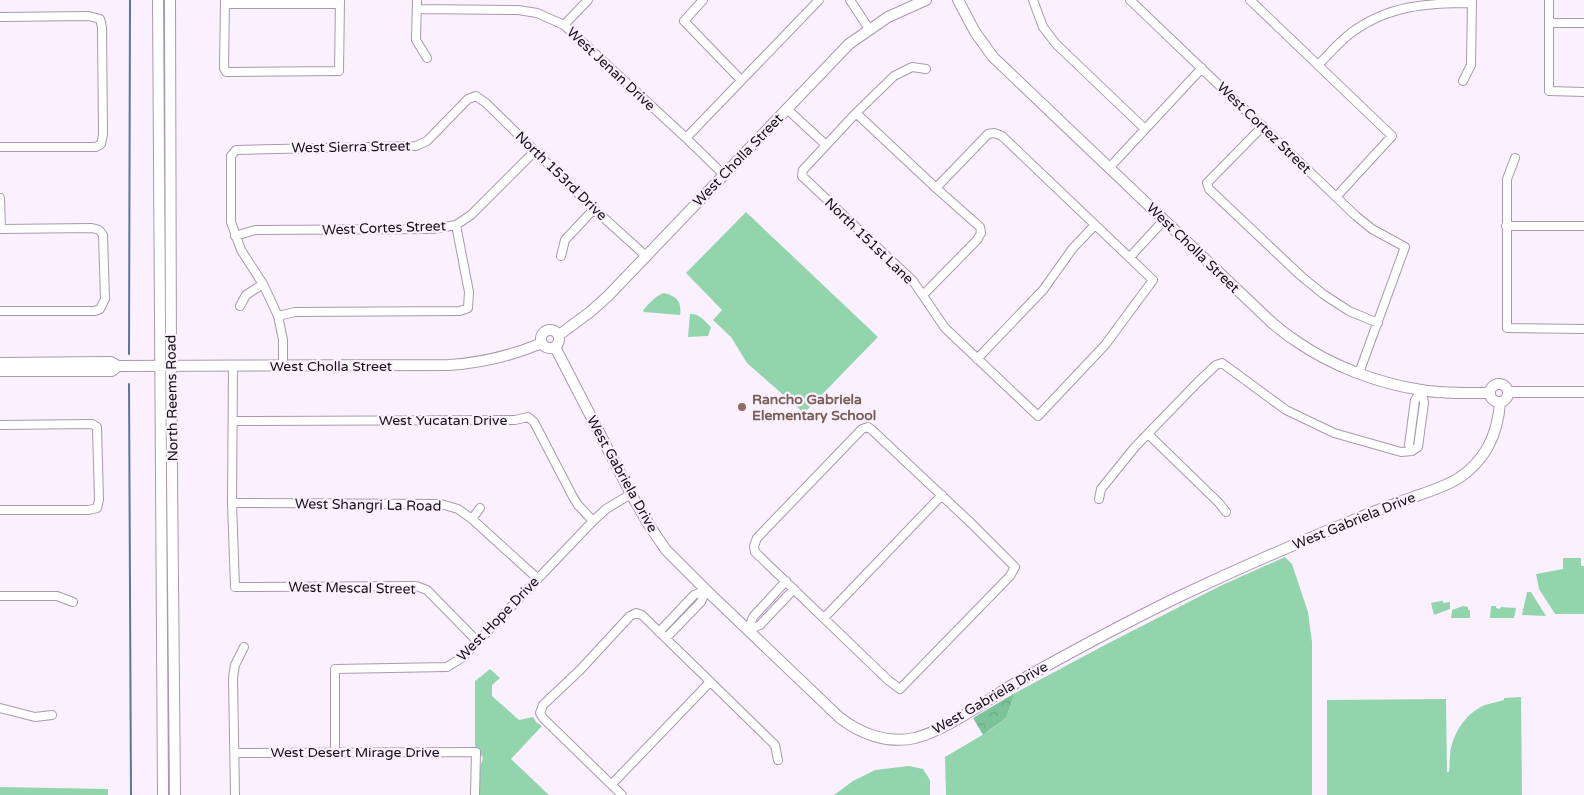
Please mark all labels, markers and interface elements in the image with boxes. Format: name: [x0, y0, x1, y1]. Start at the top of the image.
street label: West Jenan Drive: [563, 24, 659, 114]
street label: West Cortez Street: [1213, 79, 1315, 178]
street label: West Cholla Street: [689, 110, 787, 210]
street label: North 153rd Drive: [512, 128, 610, 224]
street label: West Sierra Street: [291, 137, 411, 157]
street label: North 151st Lane: [821, 194, 917, 288]
street label: West Cholla Street: [1143, 199, 1243, 297]
street label: West Cortes Street: [322, 217, 447, 239]
street label: North Reems Road: [162, 335, 182, 461]
street label: West Cholla Street: [270, 358, 393, 375]
place label: Rancho Gabriela Elementary School: [752, 391, 876, 424]
marker: Rancho Gabriela Elementary School: [736, 401, 748, 413]
street label: West Yucatan Drive: [379, 412, 507, 429]
street label: West Gabriela Drive: [583, 413, 661, 535]
street label: West Gabriela Drive: [1290, 489, 1418, 553]
street label: West Shangri La Road: [295, 495, 441, 515]
street label: West Hope Drive: [453, 573, 543, 665]
street label: West Mescal Street: [288, 578, 417, 598]
street label: West Gabriela Drive: [929, 658, 1051, 738]
street label: West Desert Mirage Drive: [270, 744, 440, 761]

